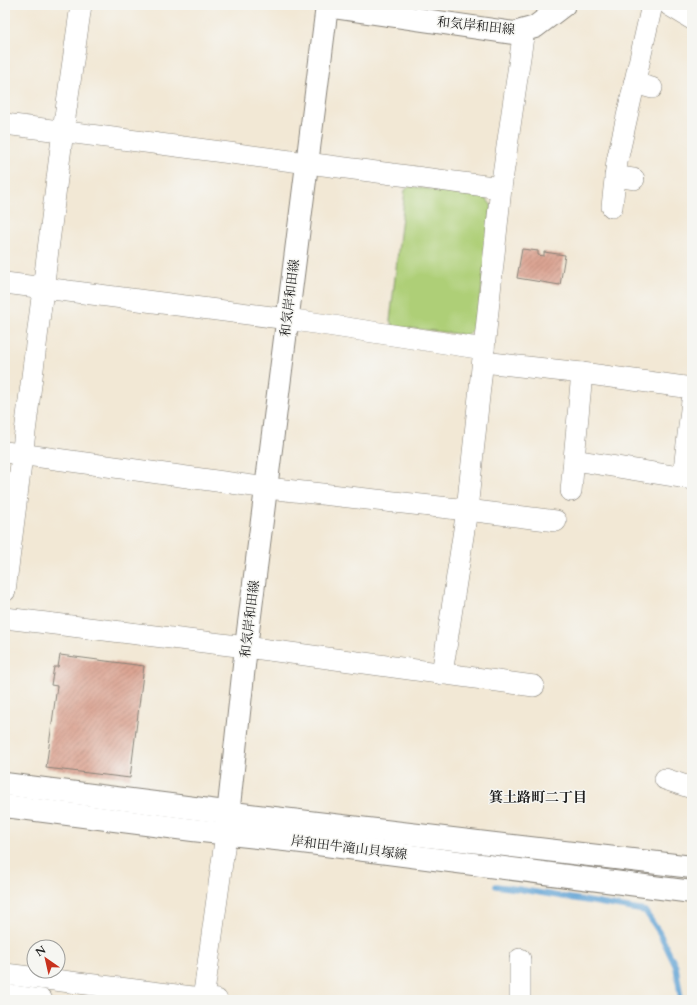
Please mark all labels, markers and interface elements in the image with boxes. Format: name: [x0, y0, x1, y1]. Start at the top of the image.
street label: 和気岸和田線: [436, 13, 516, 39]
street label: 和気岸和田線: [276, 258, 304, 338]
street label: 和気岸和田線: [236, 579, 264, 659]
district label: 箕土路町二丁目: [489, 788, 587, 807]
street label: 岸和田牛滝山貝塚線: [290, 832, 408, 864]
north arrow: [26, 939, 66, 979]
text: N: [33, 942, 49, 960]

